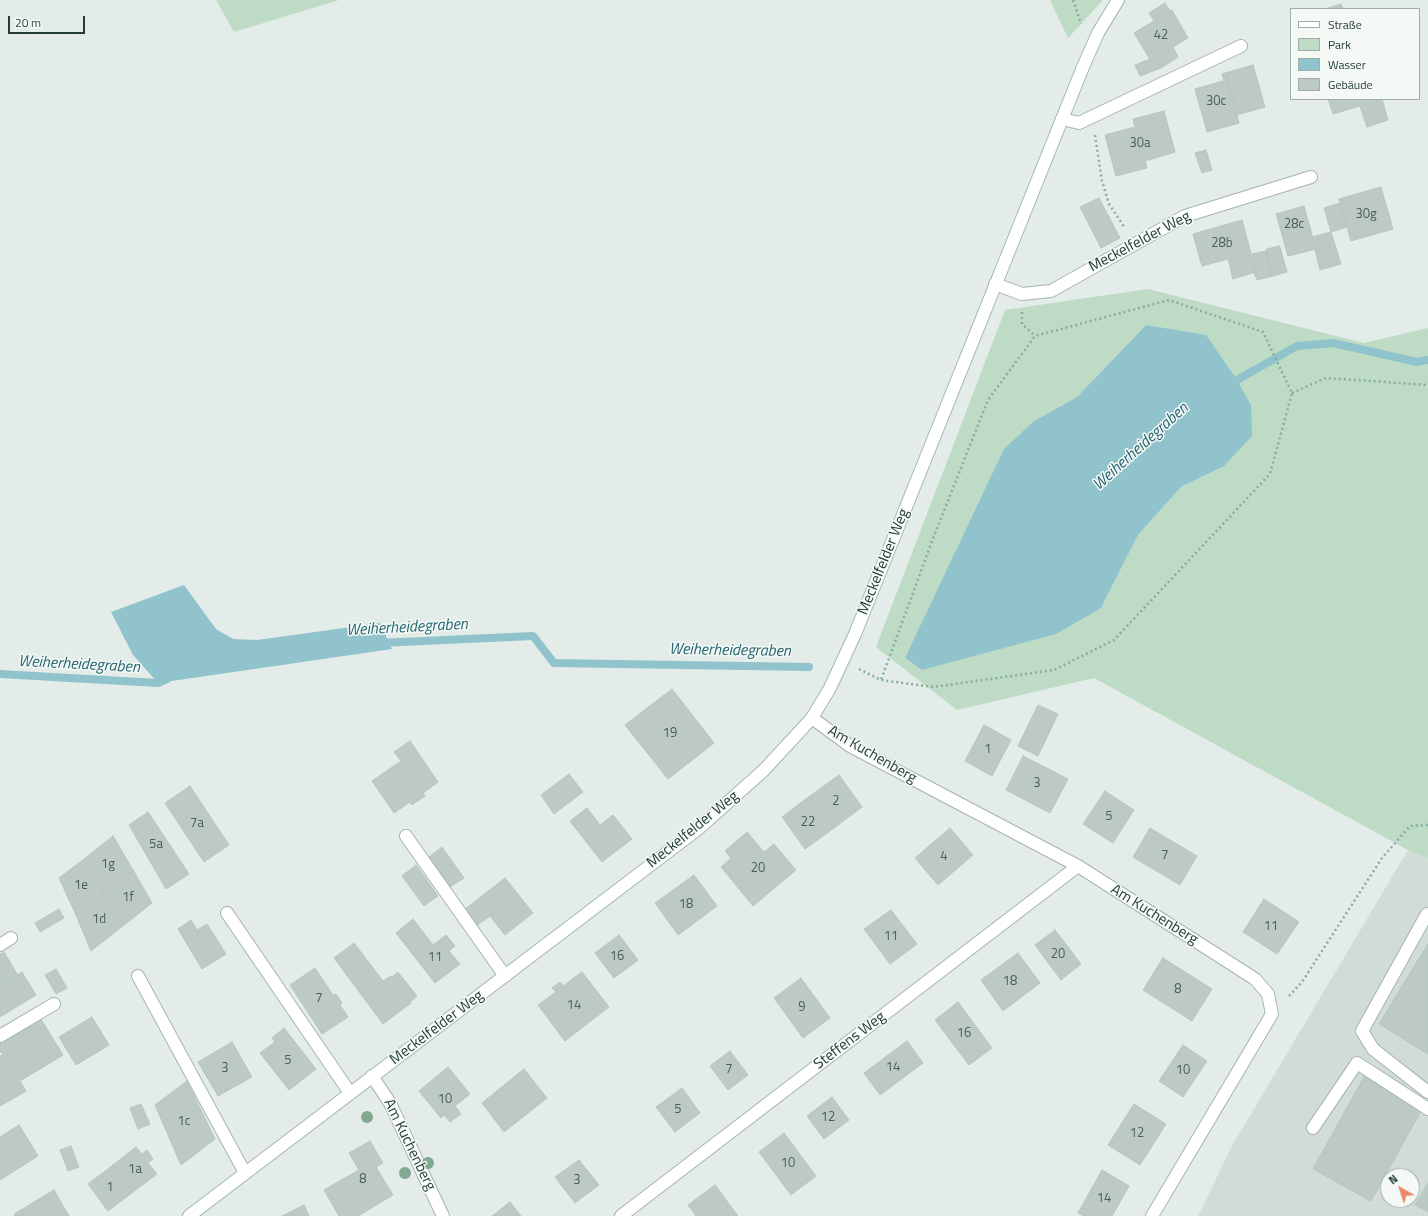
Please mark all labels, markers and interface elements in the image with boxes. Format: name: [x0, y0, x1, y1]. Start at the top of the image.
scale bar: [10, 8, 87, 34]
legend: [1290, 8, 1420, 100]
text: 20 m: [15, 13, 41, 32]
text: Straße: [1328, 15, 1362, 34]
house number: 42: [1154, 28, 1168, 44]
text: Park: [1328, 35, 1351, 54]
text: Wasser: [1328, 55, 1366, 74]
text: Gebäude: [1328, 75, 1373, 94]
house number: 30c: [1206, 94, 1226, 110]
house number: 30a: [1129, 136, 1151, 152]
house number: 30g: [1355, 207, 1377, 223]
street label: Meckelfelder Weg: [1086, 208, 1194, 276]
house number: 28c: [1284, 217, 1304, 233]
house number: 28b: [1211, 236, 1233, 252]
water label: Weiherheidegraben: [1089, 399, 1193, 495]
street label: Meckelfelder Weg: [855, 506, 913, 618]
water label: Weiherheidegraben: [346, 615, 468, 641]
water label: Weiherheidegraben: [669, 640, 791, 662]
water label: Weiherheidegraben: [18, 652, 140, 678]
street label: Am Kuchenberg: [824, 722, 920, 788]
house number: 19: [663, 726, 677, 742]
house number: 1: [984, 742, 992, 758]
house number: 3: [1033, 776, 1041, 792]
street label: Meckelfelder Weg: [643, 788, 743, 872]
house number: 2: [832, 794, 840, 810]
house number: 5: [1105, 809, 1113, 825]
house number: 22: [801, 815, 815, 831]
house number: 7a: [190, 816, 204, 832]
house number: 5a: [149, 837, 163, 853]
house number: 7: [1161, 848, 1169, 864]
house number: 4: [940, 849, 948, 865]
house number: 1g: [101, 857, 115, 873]
house number: 20: [751, 861, 765, 877]
house number: 1e: [74, 878, 88, 894]
street label: Am Kuchenberg: [1107, 881, 1201, 949]
house number: 1f: [122, 890, 134, 906]
house number: 18: [679, 897, 693, 913]
house number: 1d: [92, 912, 106, 928]
house number: 11: [1264, 919, 1278, 935]
house number: 11: [884, 929, 898, 945]
house number: 20: [1051, 947, 1065, 963]
house number: 16: [610, 949, 624, 965]
house number: 11: [428, 950, 442, 966]
house number: 18: [1003, 974, 1017, 990]
house number: 8: [1174, 982, 1182, 998]
street label: Meckelfelder Weg: [387, 987, 487, 1069]
house number: 7: [315, 991, 323, 1007]
house number: 14: [567, 998, 581, 1014]
house number: 9: [798, 1000, 806, 1016]
street label: Steffens Weg: [811, 1008, 889, 1074]
house number: 16: [957, 1026, 971, 1042]
house number: 5: [284, 1053, 292, 1069]
house number: 14: [886, 1060, 900, 1076]
house number: 3: [221, 1061, 229, 1077]
house number: 7: [725, 1062, 733, 1078]
house number: 10: [1176, 1063, 1190, 1079]
house number: 10: [438, 1092, 452, 1108]
street label: Am Kuchenberg: [379, 1096, 439, 1194]
house number: 5: [674, 1102, 682, 1118]
house number: 12: [821, 1110, 835, 1126]
house number: 1c: [178, 1114, 190, 1130]
house number: 12: [1130, 1126, 1144, 1142]
house number: 10: [781, 1156, 795, 1172]
house number: 1a: [128, 1162, 142, 1178]
north arrow: [1380, 1168, 1420, 1208]
text: N: [1385, 1171, 1401, 1188]
house number: 8: [359, 1172, 367, 1188]
house number: 3: [573, 1173, 581, 1189]
house number: 1: [106, 1180, 114, 1196]
house number: 14: [1097, 1191, 1111, 1207]

